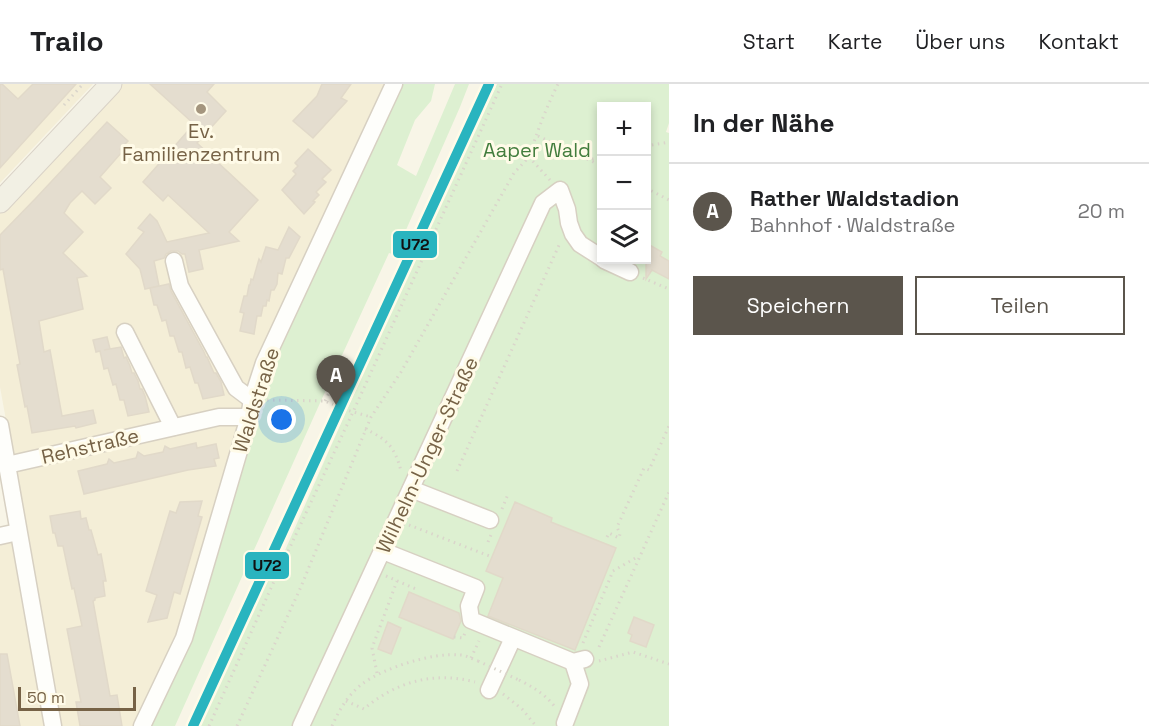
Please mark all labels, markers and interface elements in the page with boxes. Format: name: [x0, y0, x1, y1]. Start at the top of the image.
text: Trailo: [30, 23, 104, 59]
text: Start: [743, 28, 795, 55]
text: Karte: [828, 28, 882, 55]
text: Über uns: [915, 28, 1005, 55]
text: Kontakt: [1038, 28, 1119, 55]
marker: Ev. Familienzentrum: [194, 102, 208, 116]
map controls: [597, 102, 651, 264]
button: +: [597, 102, 651, 156]
text: In der Nähe: [693, 106, 834, 140]
place label: Ev. Familienzentrum: [122, 118, 280, 167]
park label: Aaper Wald: [483, 137, 591, 163]
button: −: [597, 156, 651, 210]
text: Rather Waldstadion: [750, 184, 959, 212]
text: A: [706, 198, 719, 224]
text: 20 m: [1078, 198, 1125, 224]
button: layers: [597, 210, 651, 264]
text: Bahnhof · Waldstraße: [750, 212, 955, 238]
line badge: U72: [392, 230, 438, 259]
text: U72: [400, 234, 430, 255]
button: Speichern: [693, 276, 903, 335]
button: Teilen: [915, 276, 1125, 335]
street label: Waldstraße: [227, 344, 285, 456]
street label: Wilhelm-Unger-Straße: [370, 353, 484, 557]
pin: A: [316, 356, 356, 405]
your location: [267, 405, 296, 434]
street label: Rehstraße: [39, 422, 141, 470]
line badge: U72: [244, 551, 290, 580]
text: U72: [252, 555, 282, 576]
scale bar: [18, 684, 136, 712]
text: 50 m: [27, 687, 65, 708]

